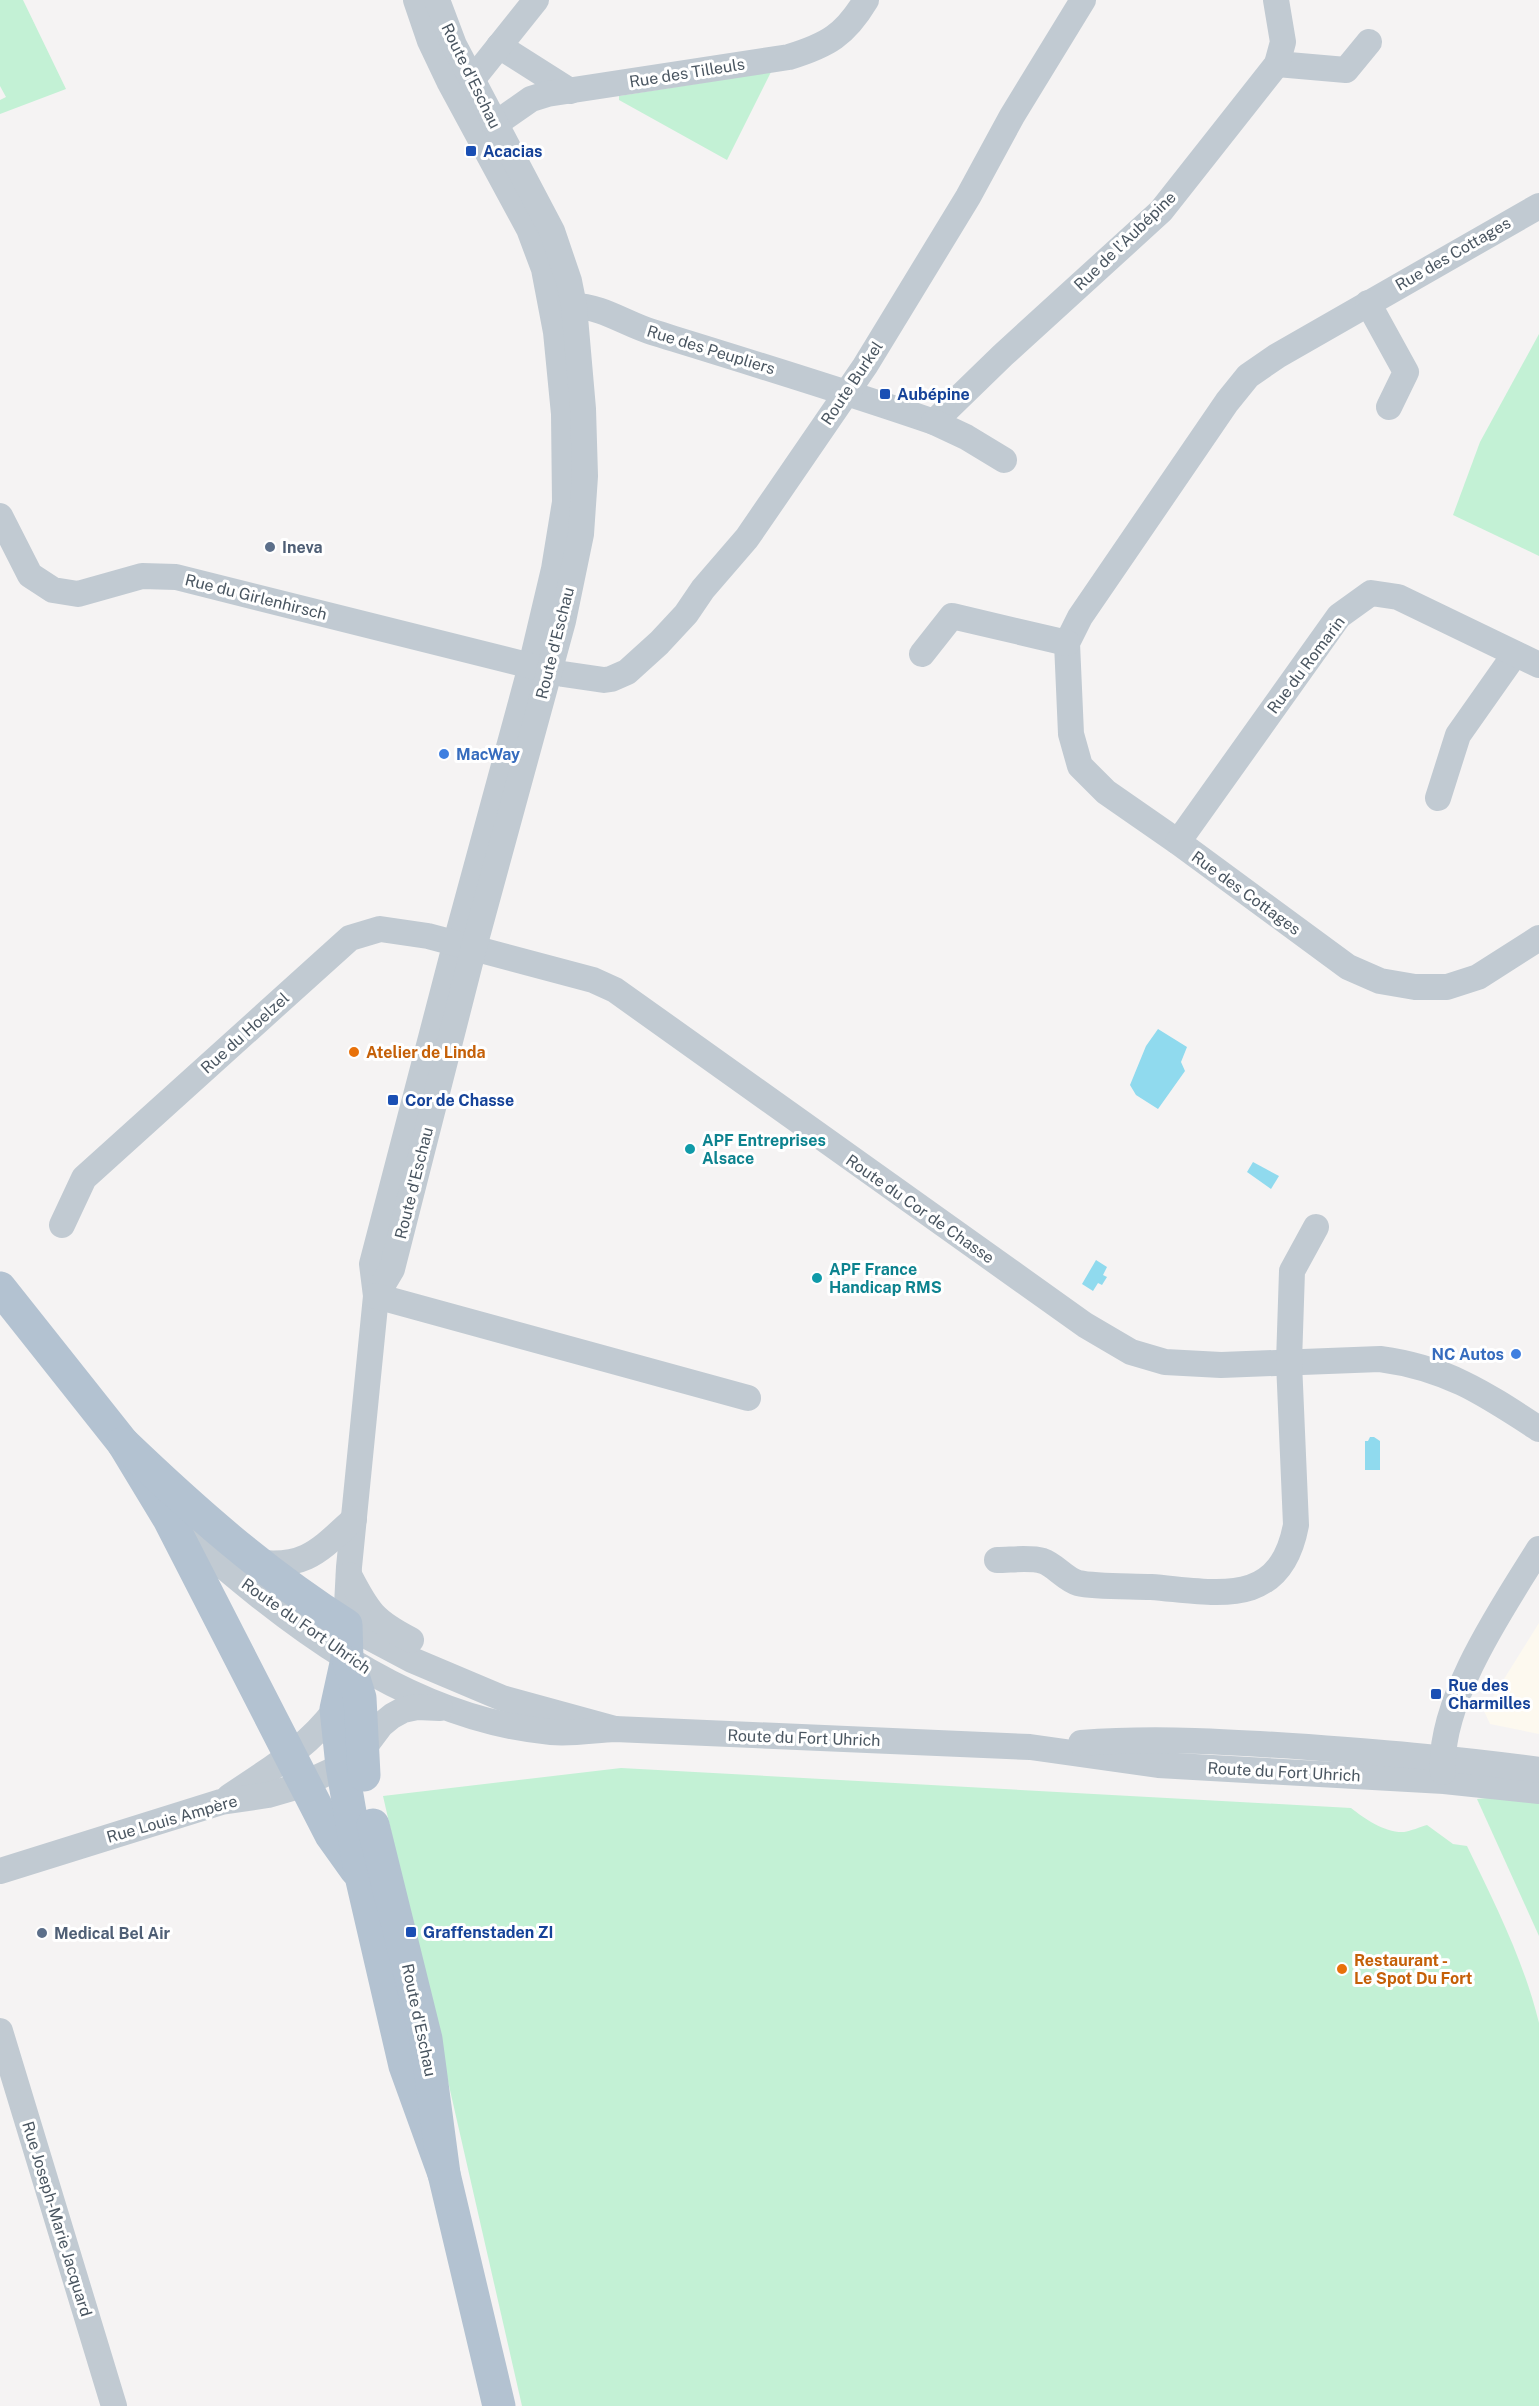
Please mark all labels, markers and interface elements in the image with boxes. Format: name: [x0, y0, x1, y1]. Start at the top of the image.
street label: Route d'Eschau: [437, 20, 505, 132]
street label: Rue des Tilleuls: [628, 54, 746, 92]
place label: Acacias: [483, 142, 543, 161]
marker: Acacias: [464, 144, 478, 158]
street label: Rue de l'Aubépine: [1070, 188, 1180, 294]
street label: Rue des Cottages: [1392, 213, 1514, 295]
street label: Rue des Peupliers: [645, 321, 777, 379]
street label: Route Burkel: [817, 338, 887, 428]
place label: Aubépine: [897, 385, 970, 404]
marker: Aubépine: [878, 387, 892, 401]
place label: Ineva: [282, 538, 322, 557]
marker: Ineva: [263, 540, 277, 554]
street label: Rue du Girlenhirsch: [183, 570, 329, 624]
street label: Route d'Eschau: [532, 585, 578, 701]
street label: Rue du Romarin: [1263, 613, 1349, 717]
place label: MacWay: [456, 745, 520, 764]
marker: MacWay: [437, 747, 451, 761]
street label: Rue des Cottages: [1188, 847, 1304, 939]
street label: Rue du Hoelzel: [197, 988, 293, 1078]
place label: Atelier de Linda: [366, 1043, 486, 1062]
marker: Atelier de Linda: [347, 1045, 361, 1059]
place label: Cor de Chasse: [405, 1091, 514, 1110]
marker: Cor de Chasse: [386, 1093, 400, 1107]
street label: Route d'Eschau: [391, 1125, 437, 1241]
place label: APF Entreprises Alsace: [702, 1131, 826, 1168]
marker: APF Entreprises Alsace: [683, 1142, 697, 1156]
street label: Route du Cor de Chasse: [842, 1151, 998, 1267]
place label: APF France Handicap RMS: [829, 1260, 942, 1297]
marker: APF France Handicap RMS: [810, 1271, 824, 1285]
place label: NC Autos: [1431, 1345, 1504, 1364]
marker: NC Autos: [1509, 1347, 1523, 1361]
street label: Route du Fort Uhrich: [238, 1574, 374, 1678]
place label: Rue des Charmilles: [1448, 1676, 1531, 1713]
marker: Rue des Charmilles: [1429, 1687, 1443, 1701]
street label: Route du Fort Uhrich: [727, 1726, 881, 1750]
street label: Route du Fort Uhrich: [1207, 1759, 1361, 1785]
street label: Rue Louis Ampère: [104, 1791, 240, 1847]
place label: Graffenstaden ZI: [423, 1923, 553, 1942]
place label: Medical Bel Air: [54, 1924, 170, 1943]
marker: Graffenstaden ZI: [404, 1925, 418, 1939]
marker: Medical Bel Air: [35, 1926, 49, 1940]
place label: Restaurant - Le Spot Du Fort: [1354, 1951, 1473, 1988]
street label: Route d'Eschau: [398, 1962, 440, 2078]
marker: Restaurant - Le Spot Du Fort: [1335, 1962, 1349, 1976]
street label: Rue Joseph-Marie Jacquard: [18, 2119, 96, 2319]

